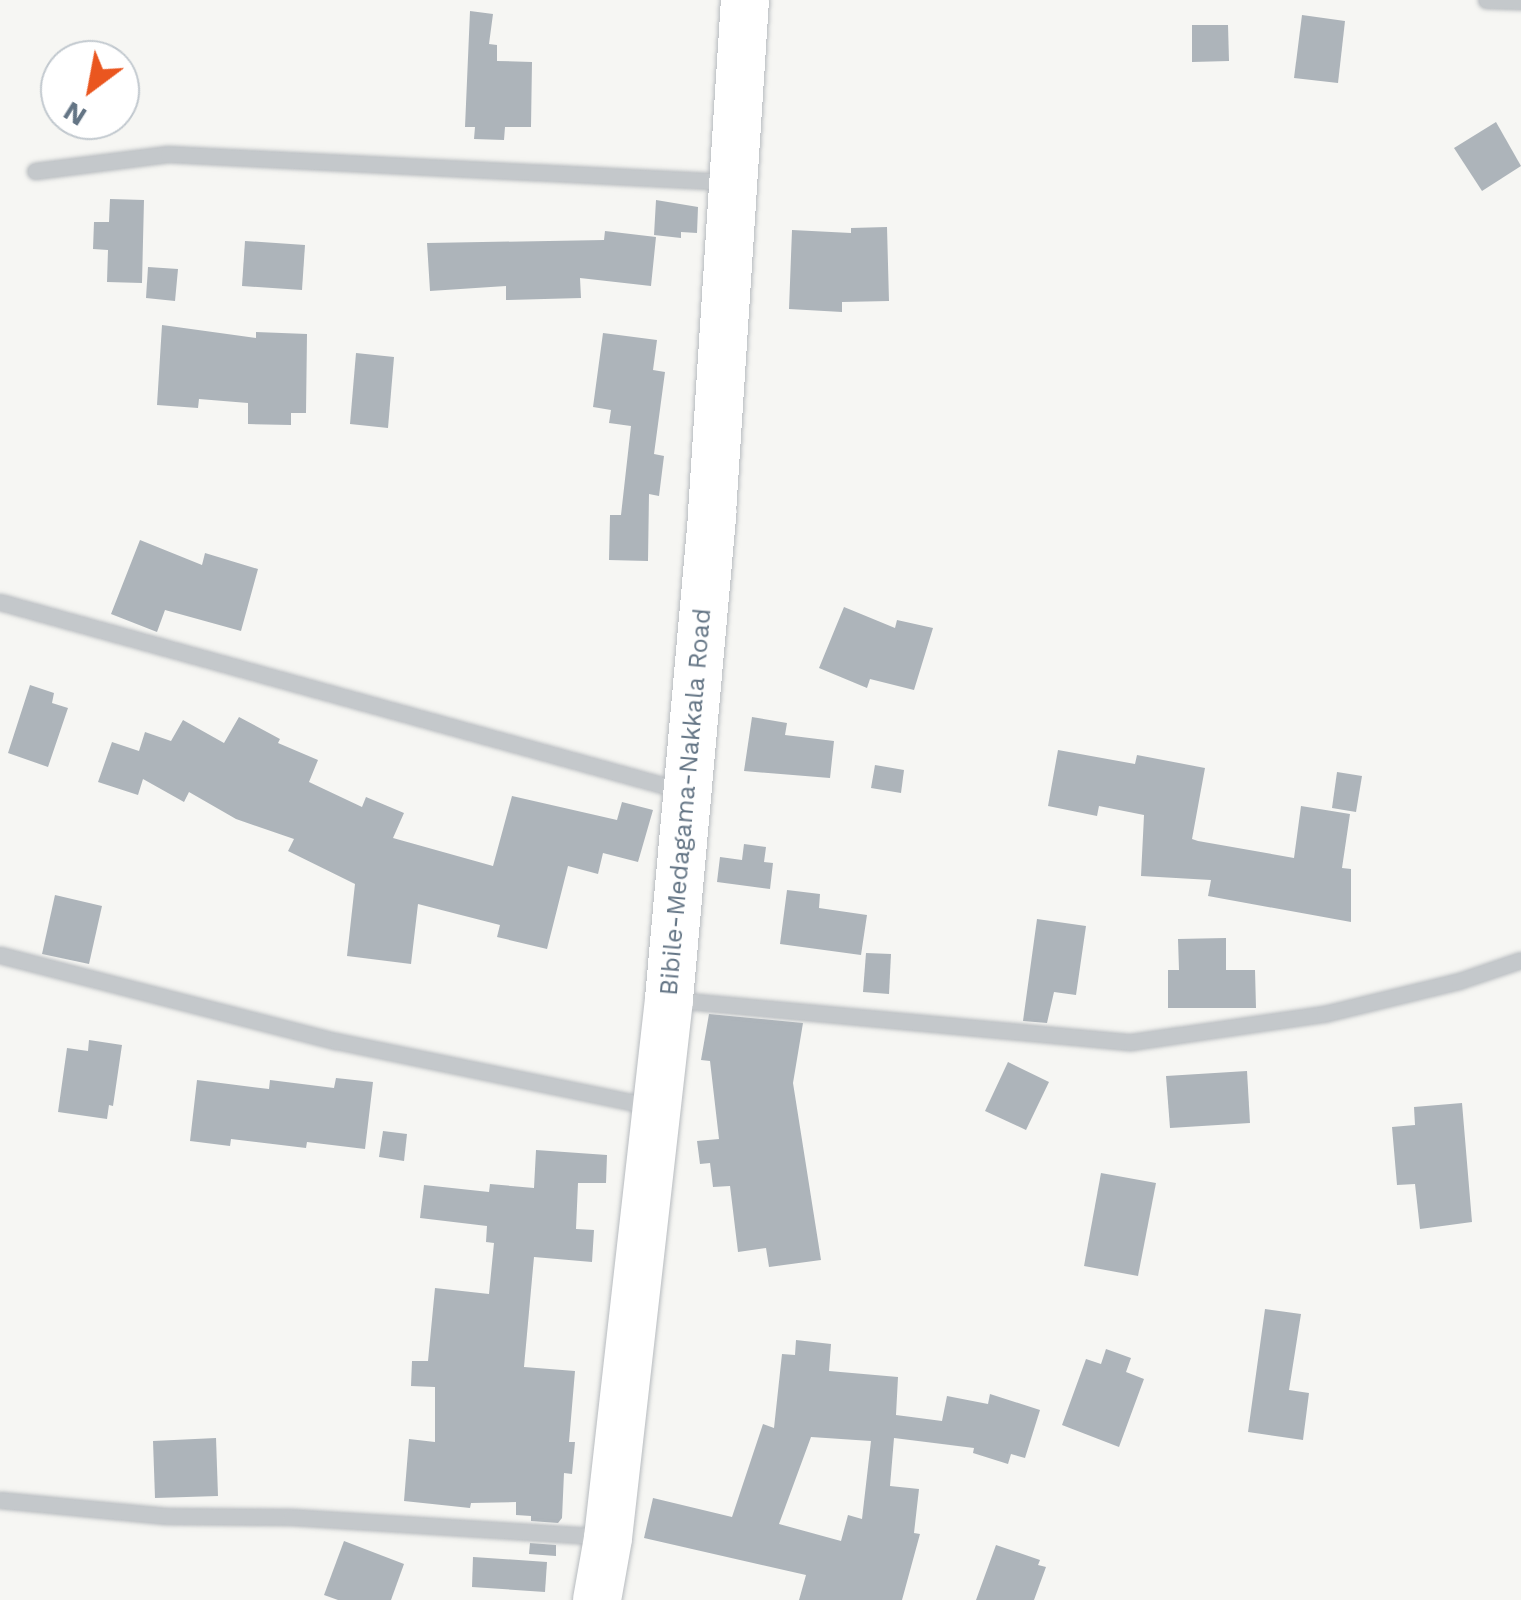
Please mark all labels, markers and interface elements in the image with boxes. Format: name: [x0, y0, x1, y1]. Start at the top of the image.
north arrow: [40, 40, 140, 140]
text: N: [57, 95, 92, 134]
street label: Bibile-Medagama-Nakkala Road: [654, 607, 718, 997]

